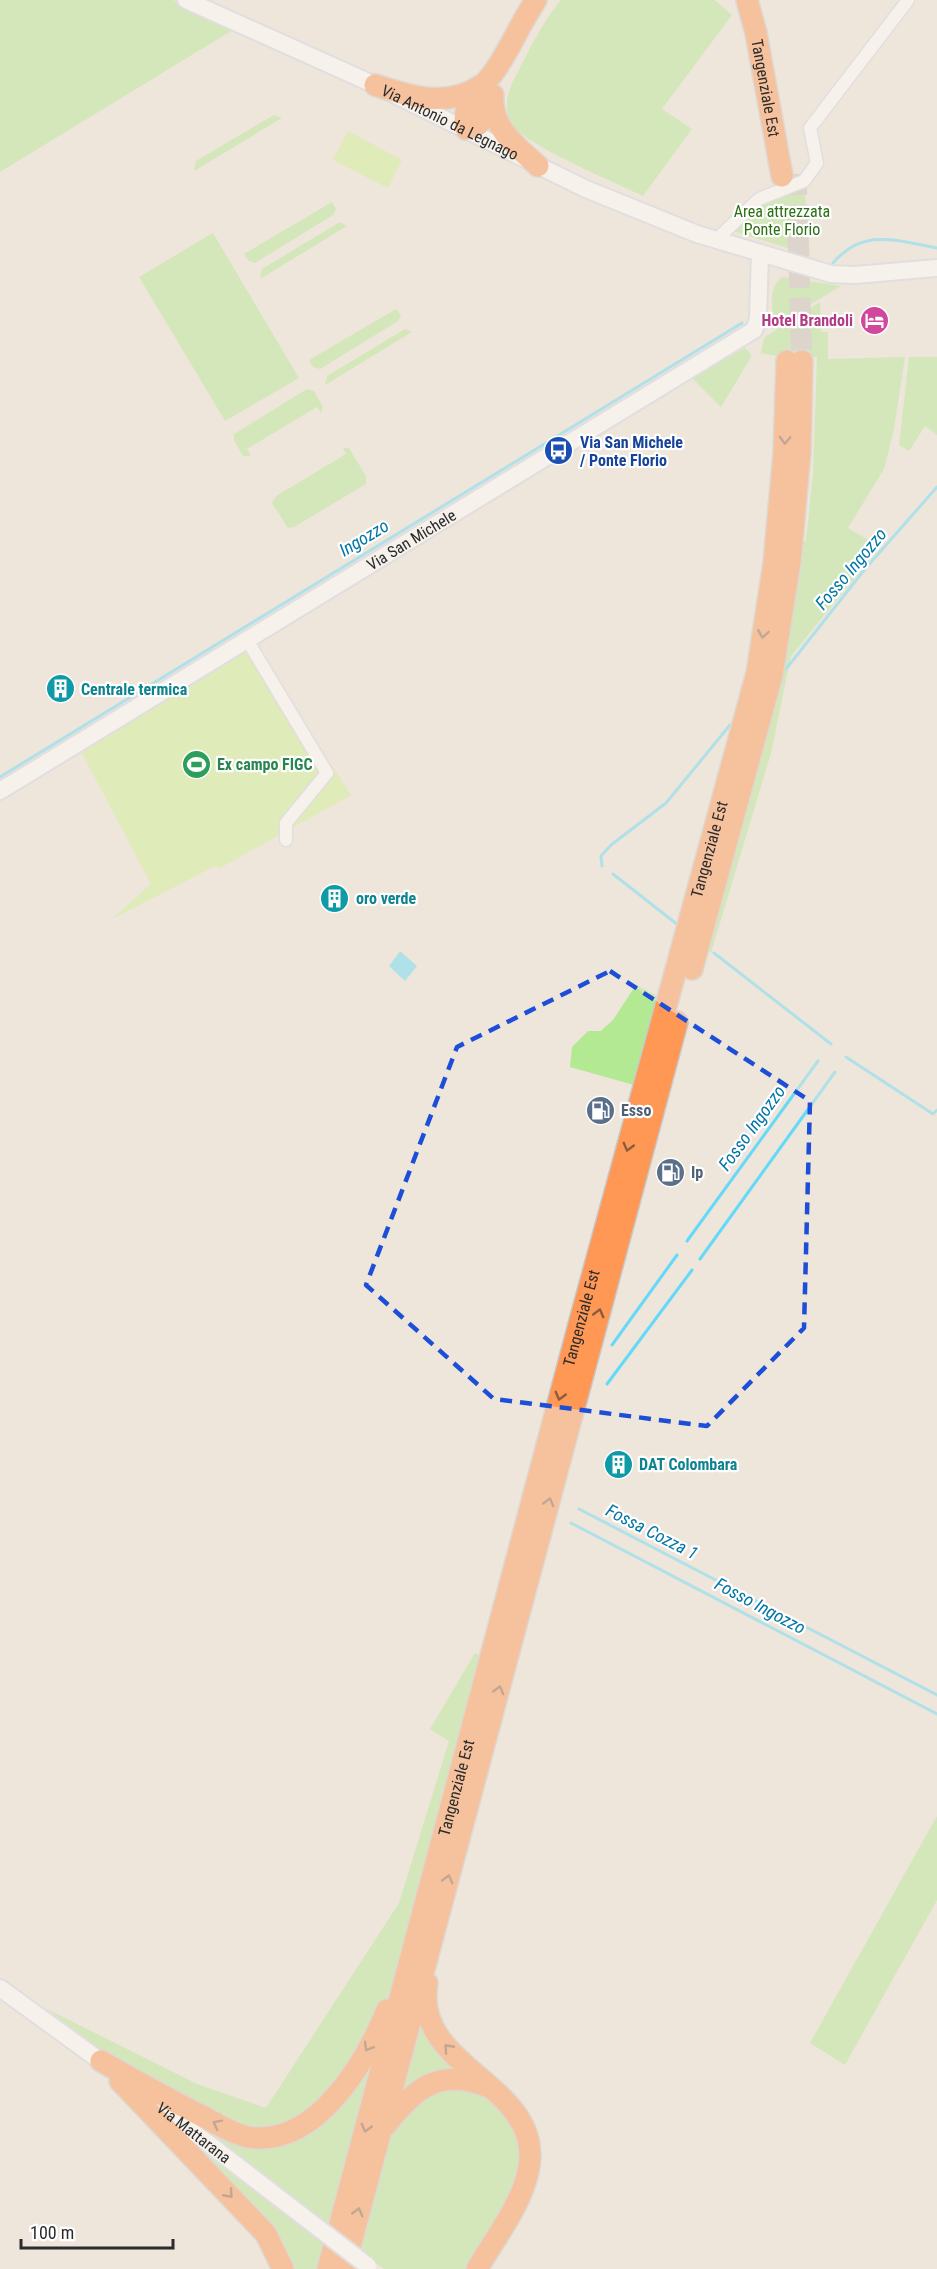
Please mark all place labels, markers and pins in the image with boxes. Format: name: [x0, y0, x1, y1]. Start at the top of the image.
hotel icon: Hotel Brandoli: [858, 304, 890, 336]
place label: Hotel Brandoli: [762, 311, 853, 330]
place label: Via San Michele / Ponte Florio: [579, 433, 683, 470]
bus stop icon: Via San Michele / Ponte Florio: [543, 435, 575, 467]
building icon: Centrale termica: [44, 673, 76, 705]
place label: Centrale termica: [81, 680, 188, 699]
sports icon: Ex campo FIGC: [180, 748, 212, 780]
place label: Ex campo FIGC: [217, 755, 313, 774]
building icon: oro verde: [319, 882, 351, 914]
place label: oro verde: [356, 889, 416, 908]
fuel station icon: Esso: [584, 1094, 616, 1126]
place label: Esso: [621, 1101, 651, 1120]
fuel station icon: Ip: [654, 1156, 686, 1188]
place label: Ip: [691, 1163, 703, 1182]
building icon: DAT Colombara: [602, 1448, 634, 1480]
place label: DAT Colombara: [639, 1455, 738, 1474]

